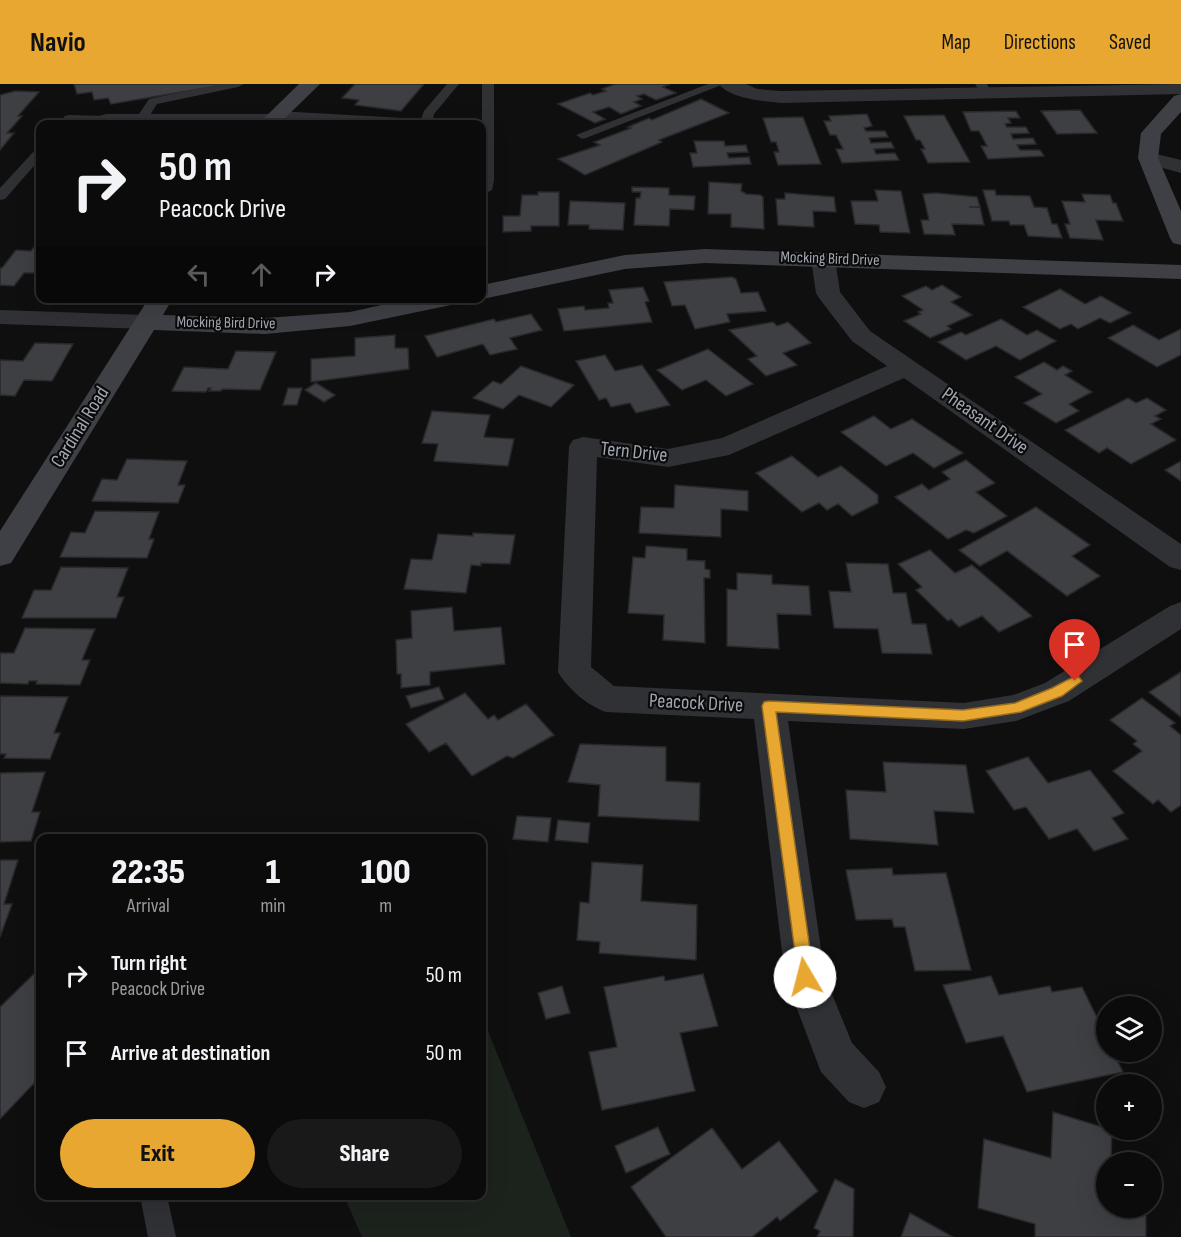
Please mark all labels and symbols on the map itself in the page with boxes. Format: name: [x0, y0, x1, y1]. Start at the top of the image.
street label: Mocking Bird Drive: [780, 248, 880, 270]
street label: Mocking Bird Drive: [176, 313, 276, 333]
street label: Cardinal Road: [46, 382, 114, 472]
street label: Pheasant Drive: [937, 382, 1033, 460]
street label: Tern Drive: [599, 437, 669, 467]
pin: [1049, 619, 1100, 681]
street label: Peacock Drive: [648, 689, 744, 717]
position arrow: [773, 945, 837, 1009]

